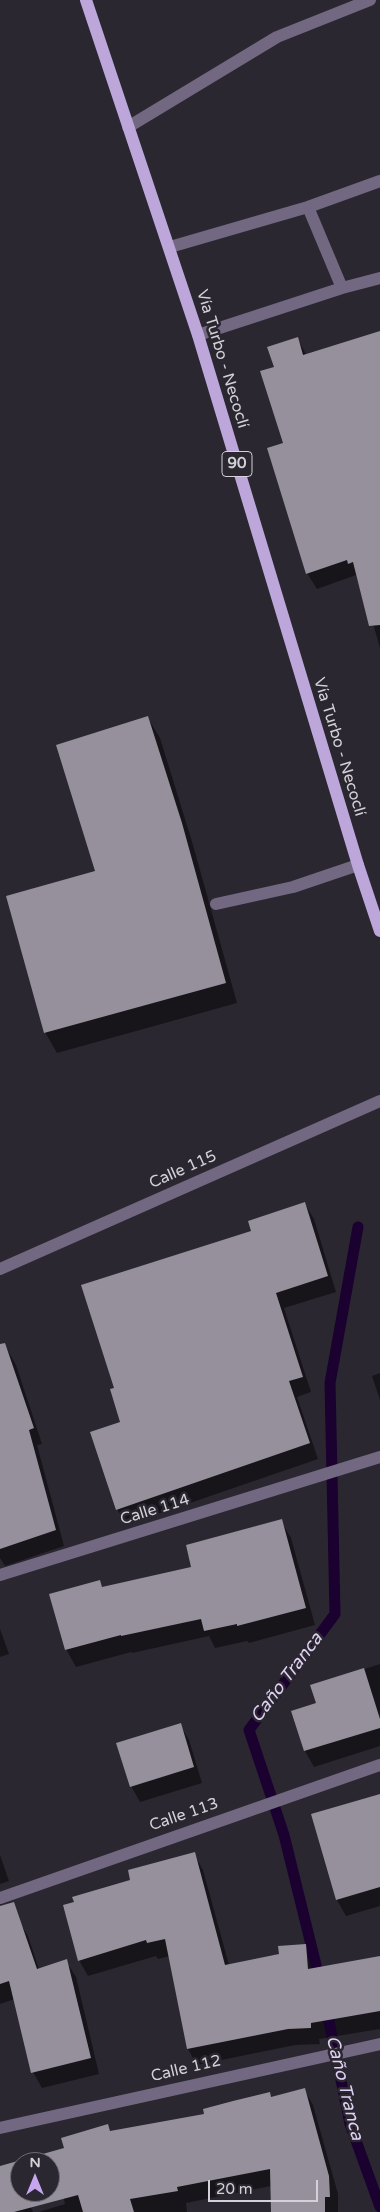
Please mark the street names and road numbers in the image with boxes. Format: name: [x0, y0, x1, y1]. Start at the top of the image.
street label: Vía Turbo - Necoclí: [192, 287, 252, 431]
road number: 90: [222, 452, 252, 476]
street label: Vía Turbo - Necoclí: [309, 675, 369, 819]
street label: Calle 115: [146, 1147, 220, 1193]
street label: Calle 114: [118, 1490, 192, 1530]
street label: Calle 113: [147, 1794, 221, 1836]
street label: Calle 112: [149, 2052, 223, 2086]

